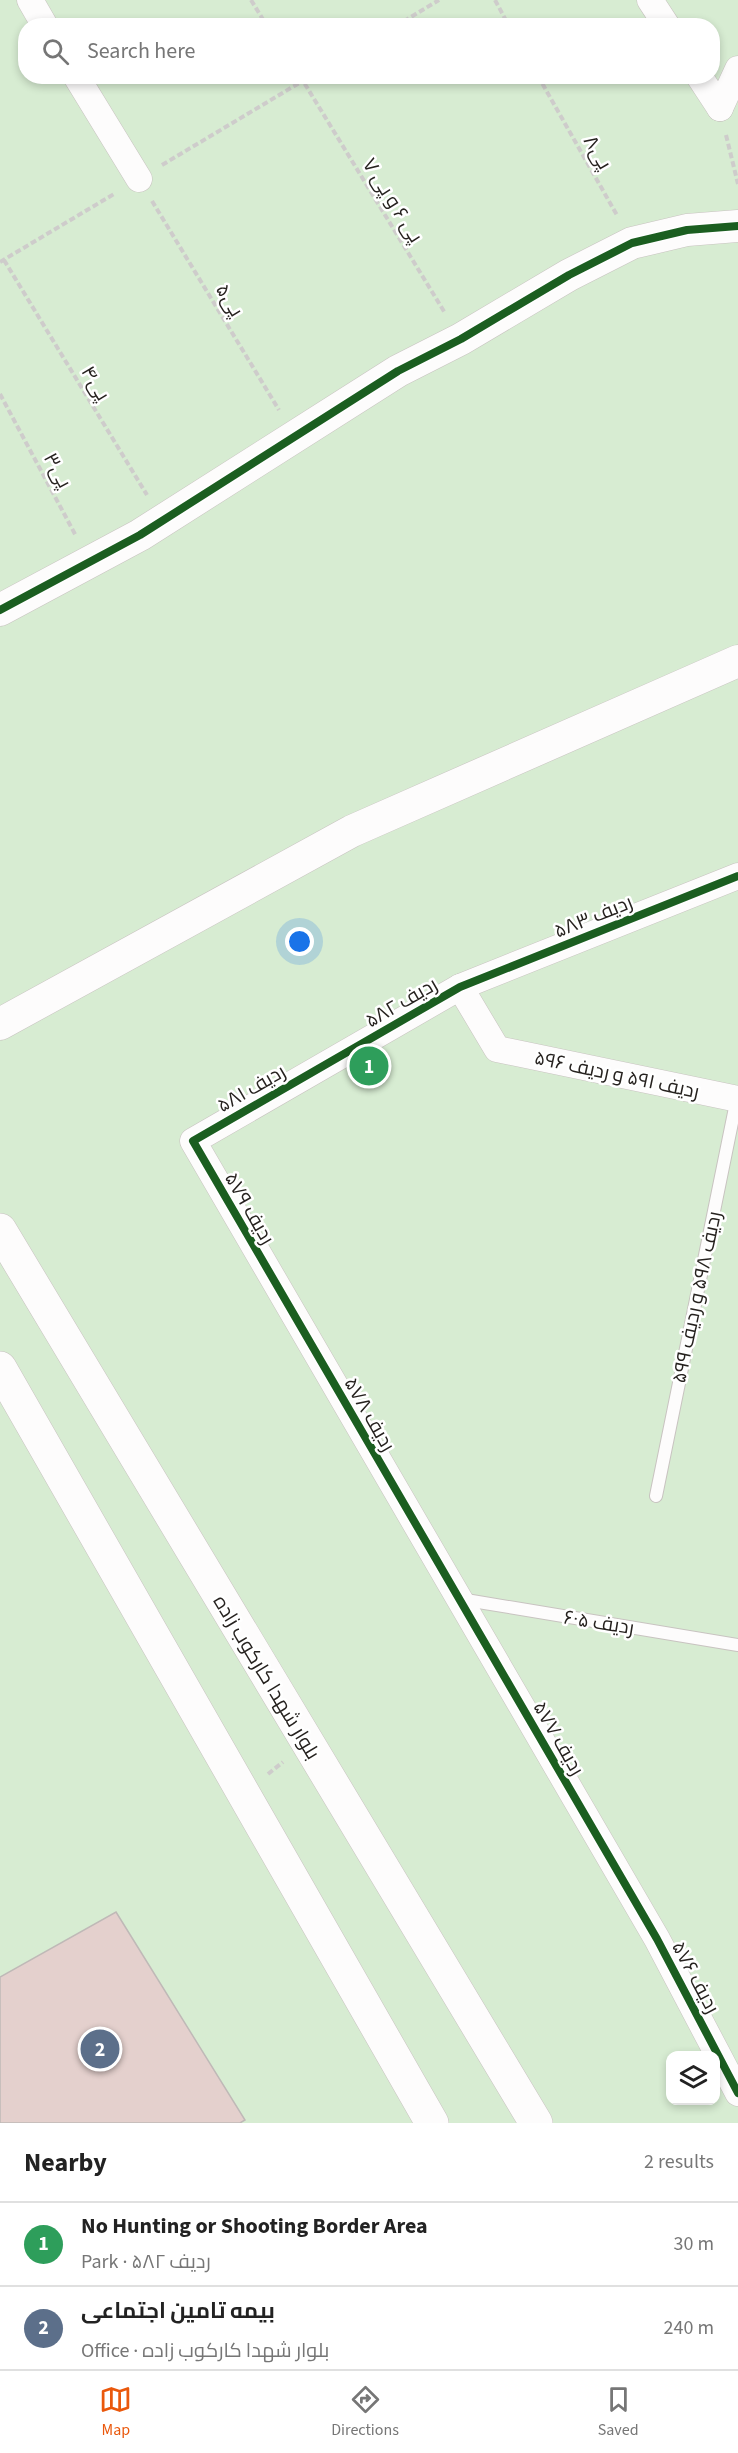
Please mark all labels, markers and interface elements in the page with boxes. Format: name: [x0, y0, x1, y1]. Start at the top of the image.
search box: [18, 18, 720, 84]
icon: search: [39, 35, 72, 68]
text: Search here: [87, 35, 195, 67]
street label: پی۸: [576, 130, 618, 175]
street label: پی ۶ و پی ۷: [355, 153, 430, 249]
street label: پی۵: [208, 279, 250, 323]
street label: پی۴: [74, 361, 117, 407]
street label: پی۳: [36, 448, 78, 494]
street label: ردیف ۵۸۳: [550, 889, 637, 945]
your location: [285, 927, 314, 956]
street label: ردیف ۵۸۲: [360, 971, 443, 1035]
pin: 1: [350, 1044, 388, 1088]
street label: ردیف ۵۹۱ و ردیف ۵۹۶: [532, 1044, 702, 1106]
street label: ردیف ۵۸۱: [212, 1058, 291, 1120]
street label: ردیف ۵۷۹: [217, 1167, 281, 1250]
street label: ردیف ۵۹۸ و ردیف ۵۹۹: [665, 1209, 729, 1386]
street label: ردیف ۵۷۸: [337, 1372, 402, 1457]
street label: بلوار شهدا کارکوب زاده: [206, 1590, 326, 1765]
street label: ردیف ۶۰۵: [562, 1604, 636, 1642]
street label: ردیف ۵۷۷: [526, 1696, 591, 1781]
street label: ردیف ۵۷۶: [664, 1936, 726, 2019]
pin: 2: [80, 2026, 120, 2072]
map controls: [666, 2051, 720, 2105]
button: layers: [666, 2051, 720, 2105]
text: Nearby: [24, 2144, 107, 2181]
text: 2 results: [644, 2148, 714, 2176]
text: No Hunting or Shooting Border Area: [81, 2210, 428, 2242]
text: 1: [38, 2230, 49, 2258]
text: 30 m: [674, 2230, 714, 2258]
text: Park · ردیف ۵۸۲: [81, 2248, 211, 2276]
text: بیمه تامین اجتماعی: [81, 2295, 275, 2327]
text: 2: [38, 2314, 49, 2342]
text: 240 m: [664, 2314, 714, 2342]
text: Office · بلوار شهدا کارکوب زاده: [81, 2337, 329, 2365]
tab: Map: [99, 2383, 132, 2441]
tab: Directions: [331, 2383, 399, 2441]
tab: Saved: [598, 2383, 639, 2441]

